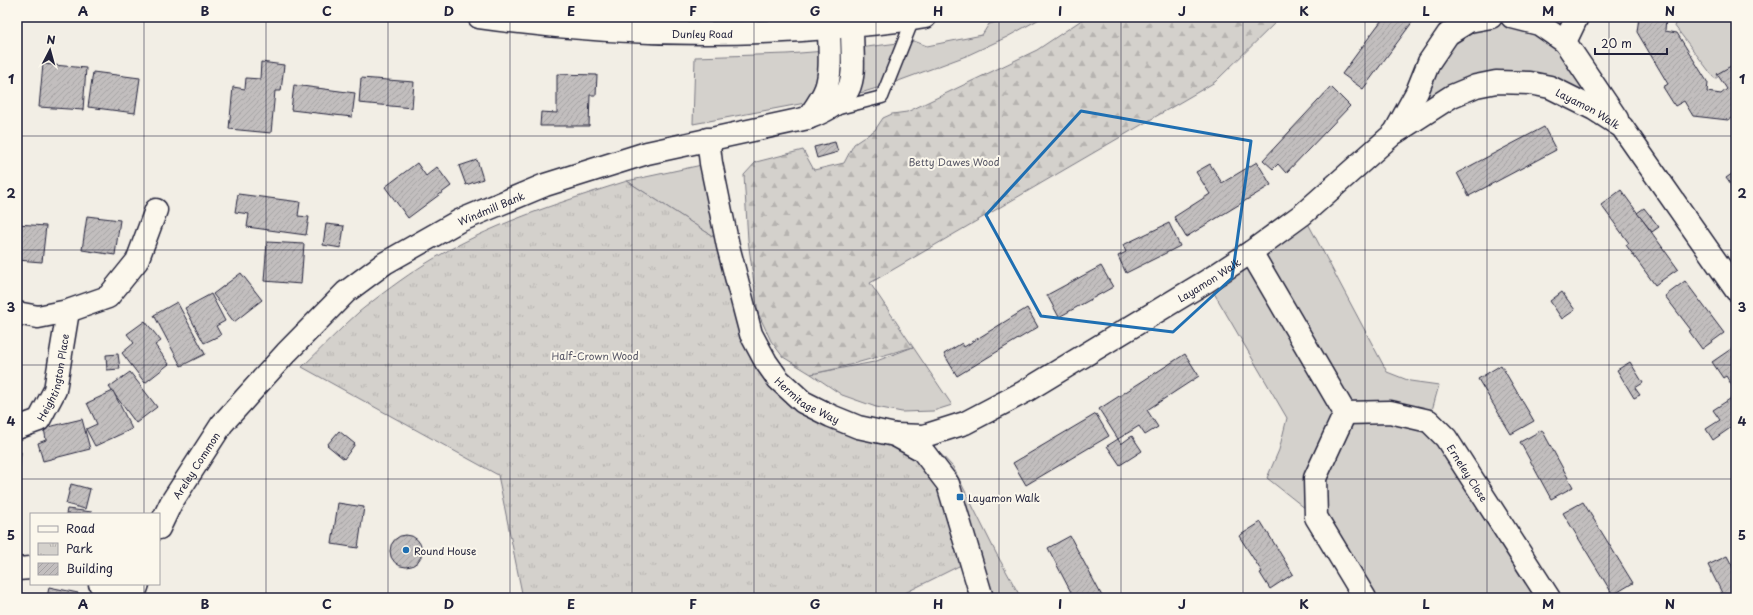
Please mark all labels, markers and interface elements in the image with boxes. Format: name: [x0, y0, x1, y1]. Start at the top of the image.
text: A: [78, 1, 88, 20]
text: B: [201, 1, 210, 20]
text: C: [322, 1, 332, 20]
text: D: [444, 1, 454, 20]
text: E: [567, 1, 575, 20]
text: F: [689, 1, 697, 20]
text: G: [810, 1, 820, 20]
text: H: [933, 1, 943, 20]
text: I: [1058, 1, 1062, 20]
text: J: [1178, 1, 1186, 20]
text: K: [1299, 1, 1309, 20]
text: L: [1422, 1, 1430, 20]
text: M: [1542, 1, 1554, 20]
text: N: [1665, 1, 1675, 20]
street label: Dunley Road: [671, 25, 733, 42]
north arrow: [30, 30, 70, 70]
scale bar: [1595, 30, 1667, 56]
text: N: [46, 31, 57, 48]
text: 20 m: [1601, 34, 1632, 52]
text: 1: [8, 69, 14, 88]
text: 1: [1739, 69, 1745, 88]
street label: Layamon Walk: [1554, 84, 1624, 132]
park label: Betty Dawes Wood: [908, 154, 1000, 169]
text: 2: [6, 183, 16, 202]
text: 2: [1737, 183, 1747, 202]
street label: Windmill Bank: [455, 187, 526, 228]
street label: Layamon Walk: [1174, 254, 1243, 305]
text: 3: [7, 297, 16, 316]
text: 3: [1738, 297, 1747, 316]
street label: Heightington Place: [32, 333, 72, 423]
park label: Half-Crown Wood: [551, 348, 639, 363]
street label: Hermitage Way: [772, 373, 842, 426]
text: 4: [7, 411, 16, 430]
text: 4: [1738, 411, 1747, 430]
street label: Areley Common: [168, 429, 223, 501]
street label: Erneley Close: [1444, 441, 1492, 504]
place label: Layamon Walk: [968, 490, 1040, 506]
marker: Layamon Walk: [955, 492, 965, 502]
legend: [30, 513, 160, 585]
text: Road: [66, 519, 95, 537]
text: 5: [7, 525, 15, 544]
text: 5: [1738, 525, 1746, 544]
text: Park: [66, 539, 93, 557]
place label: Round House: [414, 543, 477, 558]
marker: Round House: [401, 545, 411, 555]
text: Building: [66, 559, 113, 577]
text: A: [78, 594, 88, 613]
text: B: [201, 594, 210, 613]
text: C: [322, 594, 332, 613]
text: D: [444, 594, 454, 613]
text: E: [567, 594, 575, 613]
text: F: [689, 594, 697, 613]
text: G: [810, 594, 820, 613]
text: H: [933, 594, 943, 613]
text: I: [1058, 594, 1062, 613]
text: J: [1178, 594, 1186, 613]
text: K: [1299, 594, 1309, 613]
text: L: [1422, 594, 1430, 613]
text: M: [1542, 594, 1554, 613]
text: N: [1665, 594, 1675, 613]

